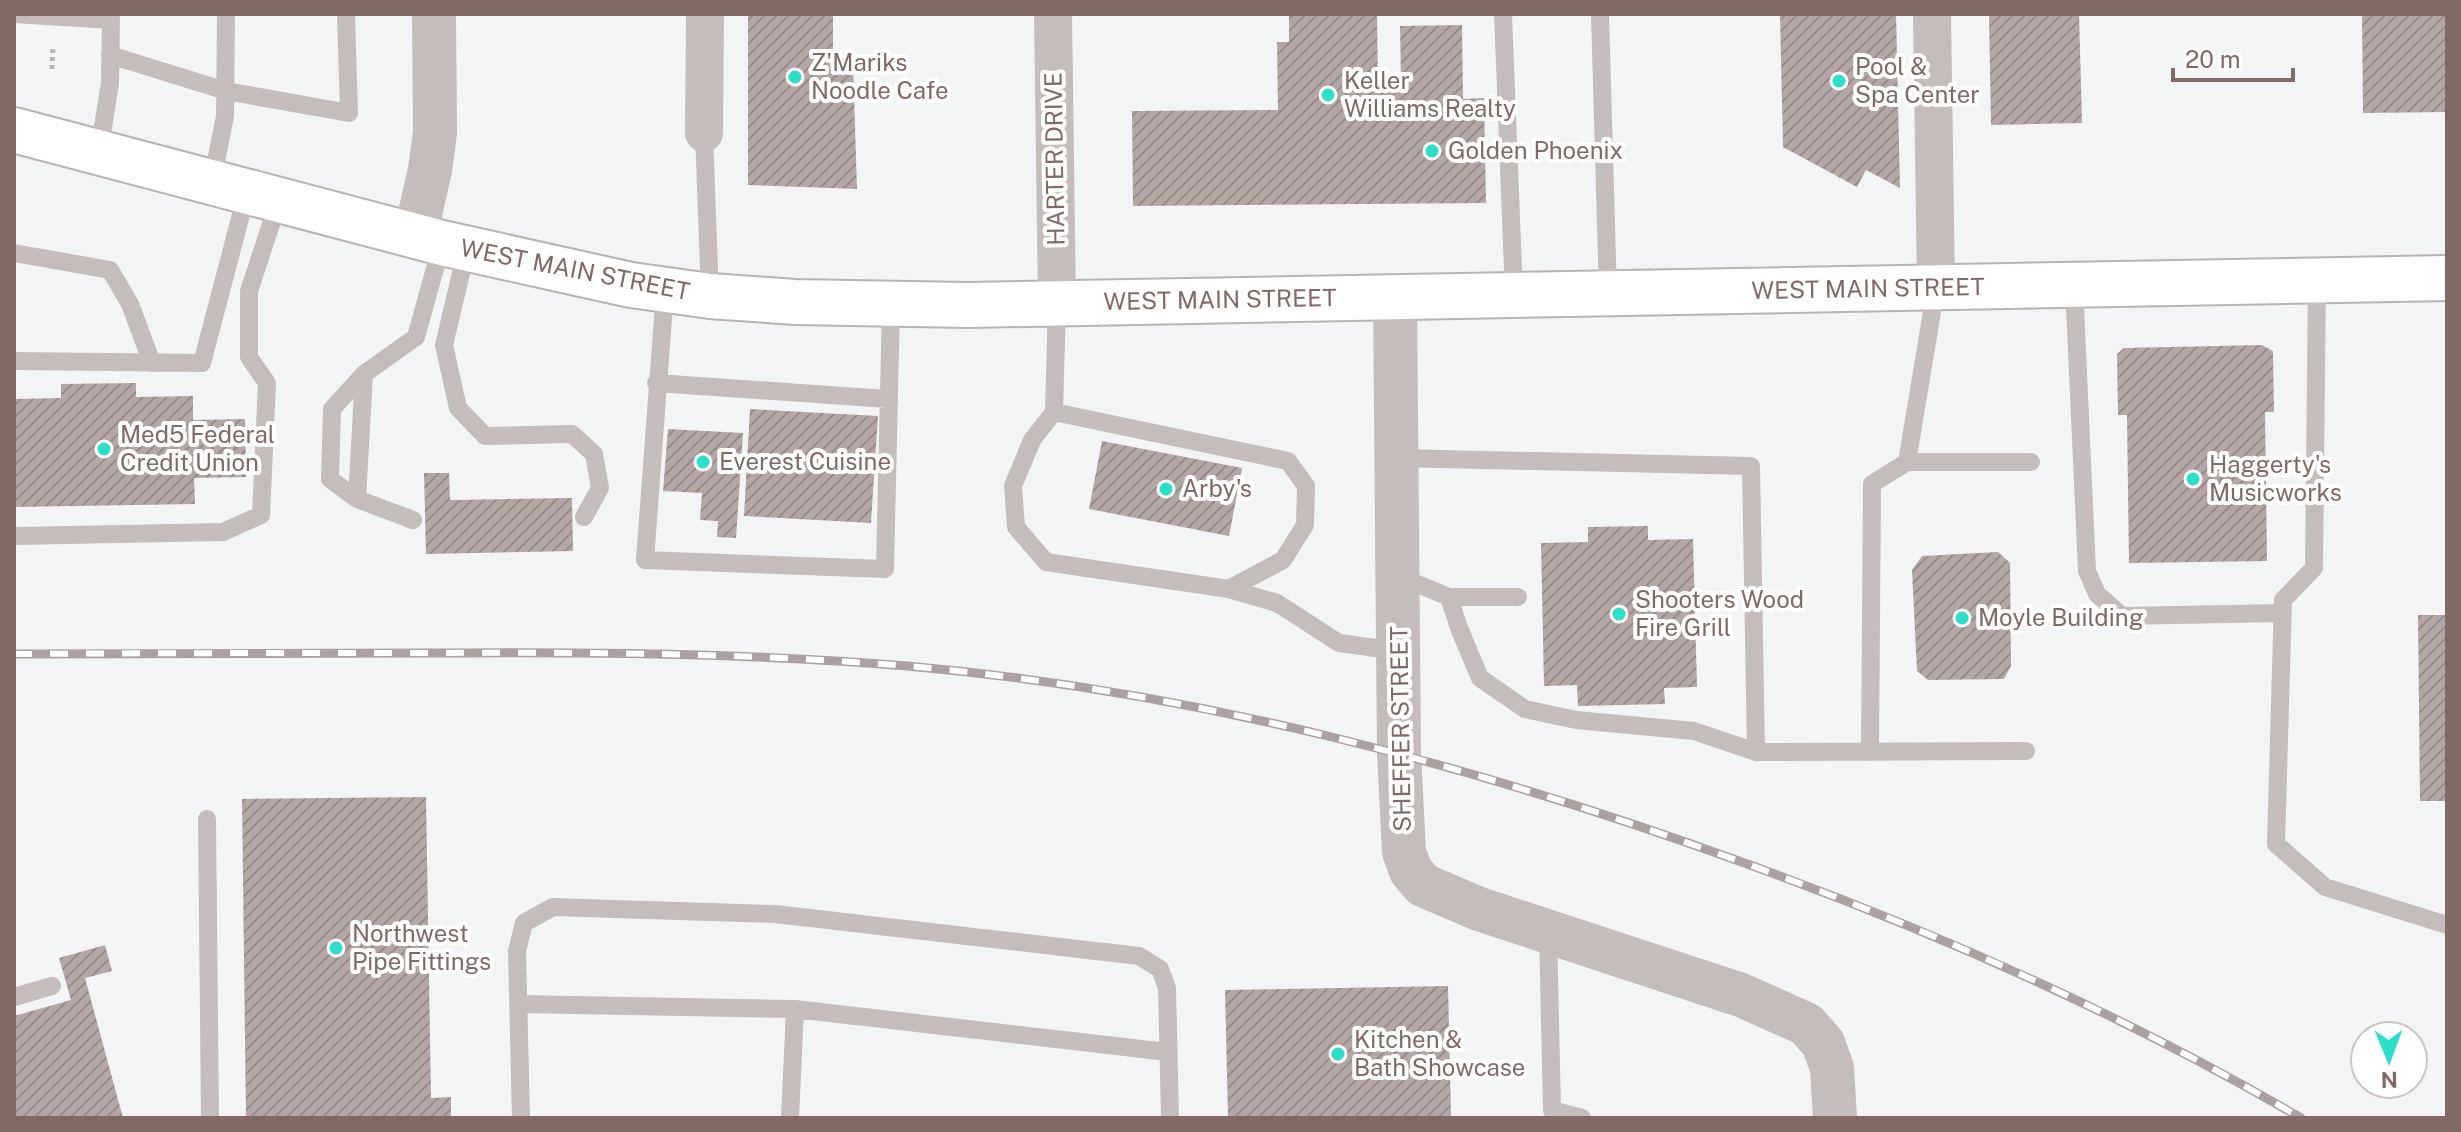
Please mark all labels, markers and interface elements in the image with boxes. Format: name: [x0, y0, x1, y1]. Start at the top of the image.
scale bar: [2173, 32, 2293, 82]
text: 20 m: [2185, 45, 2241, 73]
place label: Z'Mariks Noodle Cafe: [811, 48, 949, 104]
place label: Pool & Spa Center: [1855, 52, 1980, 108]
place label: Keller Williams Realty: [1344, 66, 1516, 122]
marker: Z'Mariks Noodle Cafe: [786, 68, 804, 86]
street label: HARTER DRIVE: [1038, 72, 1070, 246]
marker: Pool & Spa Center: [1830, 72, 1848, 90]
marker: Keller Williams Realty: [1319, 86, 1337, 104]
place label: Golden Phoenix: [1448, 136, 1623, 164]
marker: Golden Phoenix: [1423, 142, 1441, 160]
street label: WEST MAIN STREET: [458, 233, 692, 305]
street label: WEST MAIN STREET: [1751, 272, 1985, 304]
street label: WEST MAIN STREET: [1103, 283, 1337, 315]
place label: Med5 Federal Credit Union: [120, 420, 275, 476]
marker: Med5 Federal Credit Union: [95, 440, 113, 458]
place label: Everest Cuisine: [719, 447, 891, 475]
place label: Haggerty's Musicworks: [2209, 450, 2342, 506]
marker: Everest Cuisine: [694, 453, 712, 471]
marker: Haggerty's Musicworks: [2184, 470, 2202, 488]
place label: Arby's: [1182, 474, 1252, 502]
marker: Arby's: [1157, 480, 1175, 498]
place label: Shooters Wood Fire Grill: [1635, 585, 1804, 641]
place label: Moyle Building: [1978, 603, 2144, 631]
marker: Shooters Wood Fire Grill: [1610, 605, 1628, 623]
marker: Moyle Building: [1953, 609, 1971, 627]
street label: SHEFFER STREET: [1384, 626, 1416, 832]
place label: Northwest Pipe Fittings: [352, 919, 491, 975]
marker: Northwest Pipe Fittings: [327, 939, 345, 957]
north arrow: [2349, 1020, 2429, 1100]
place label: Kitchen & Bath Showcase: [1354, 1025, 1525, 1081]
marker: Kitchen & Bath Showcase: [1329, 1045, 1347, 1063]
text: N: [2381, 1067, 2398, 1093]

